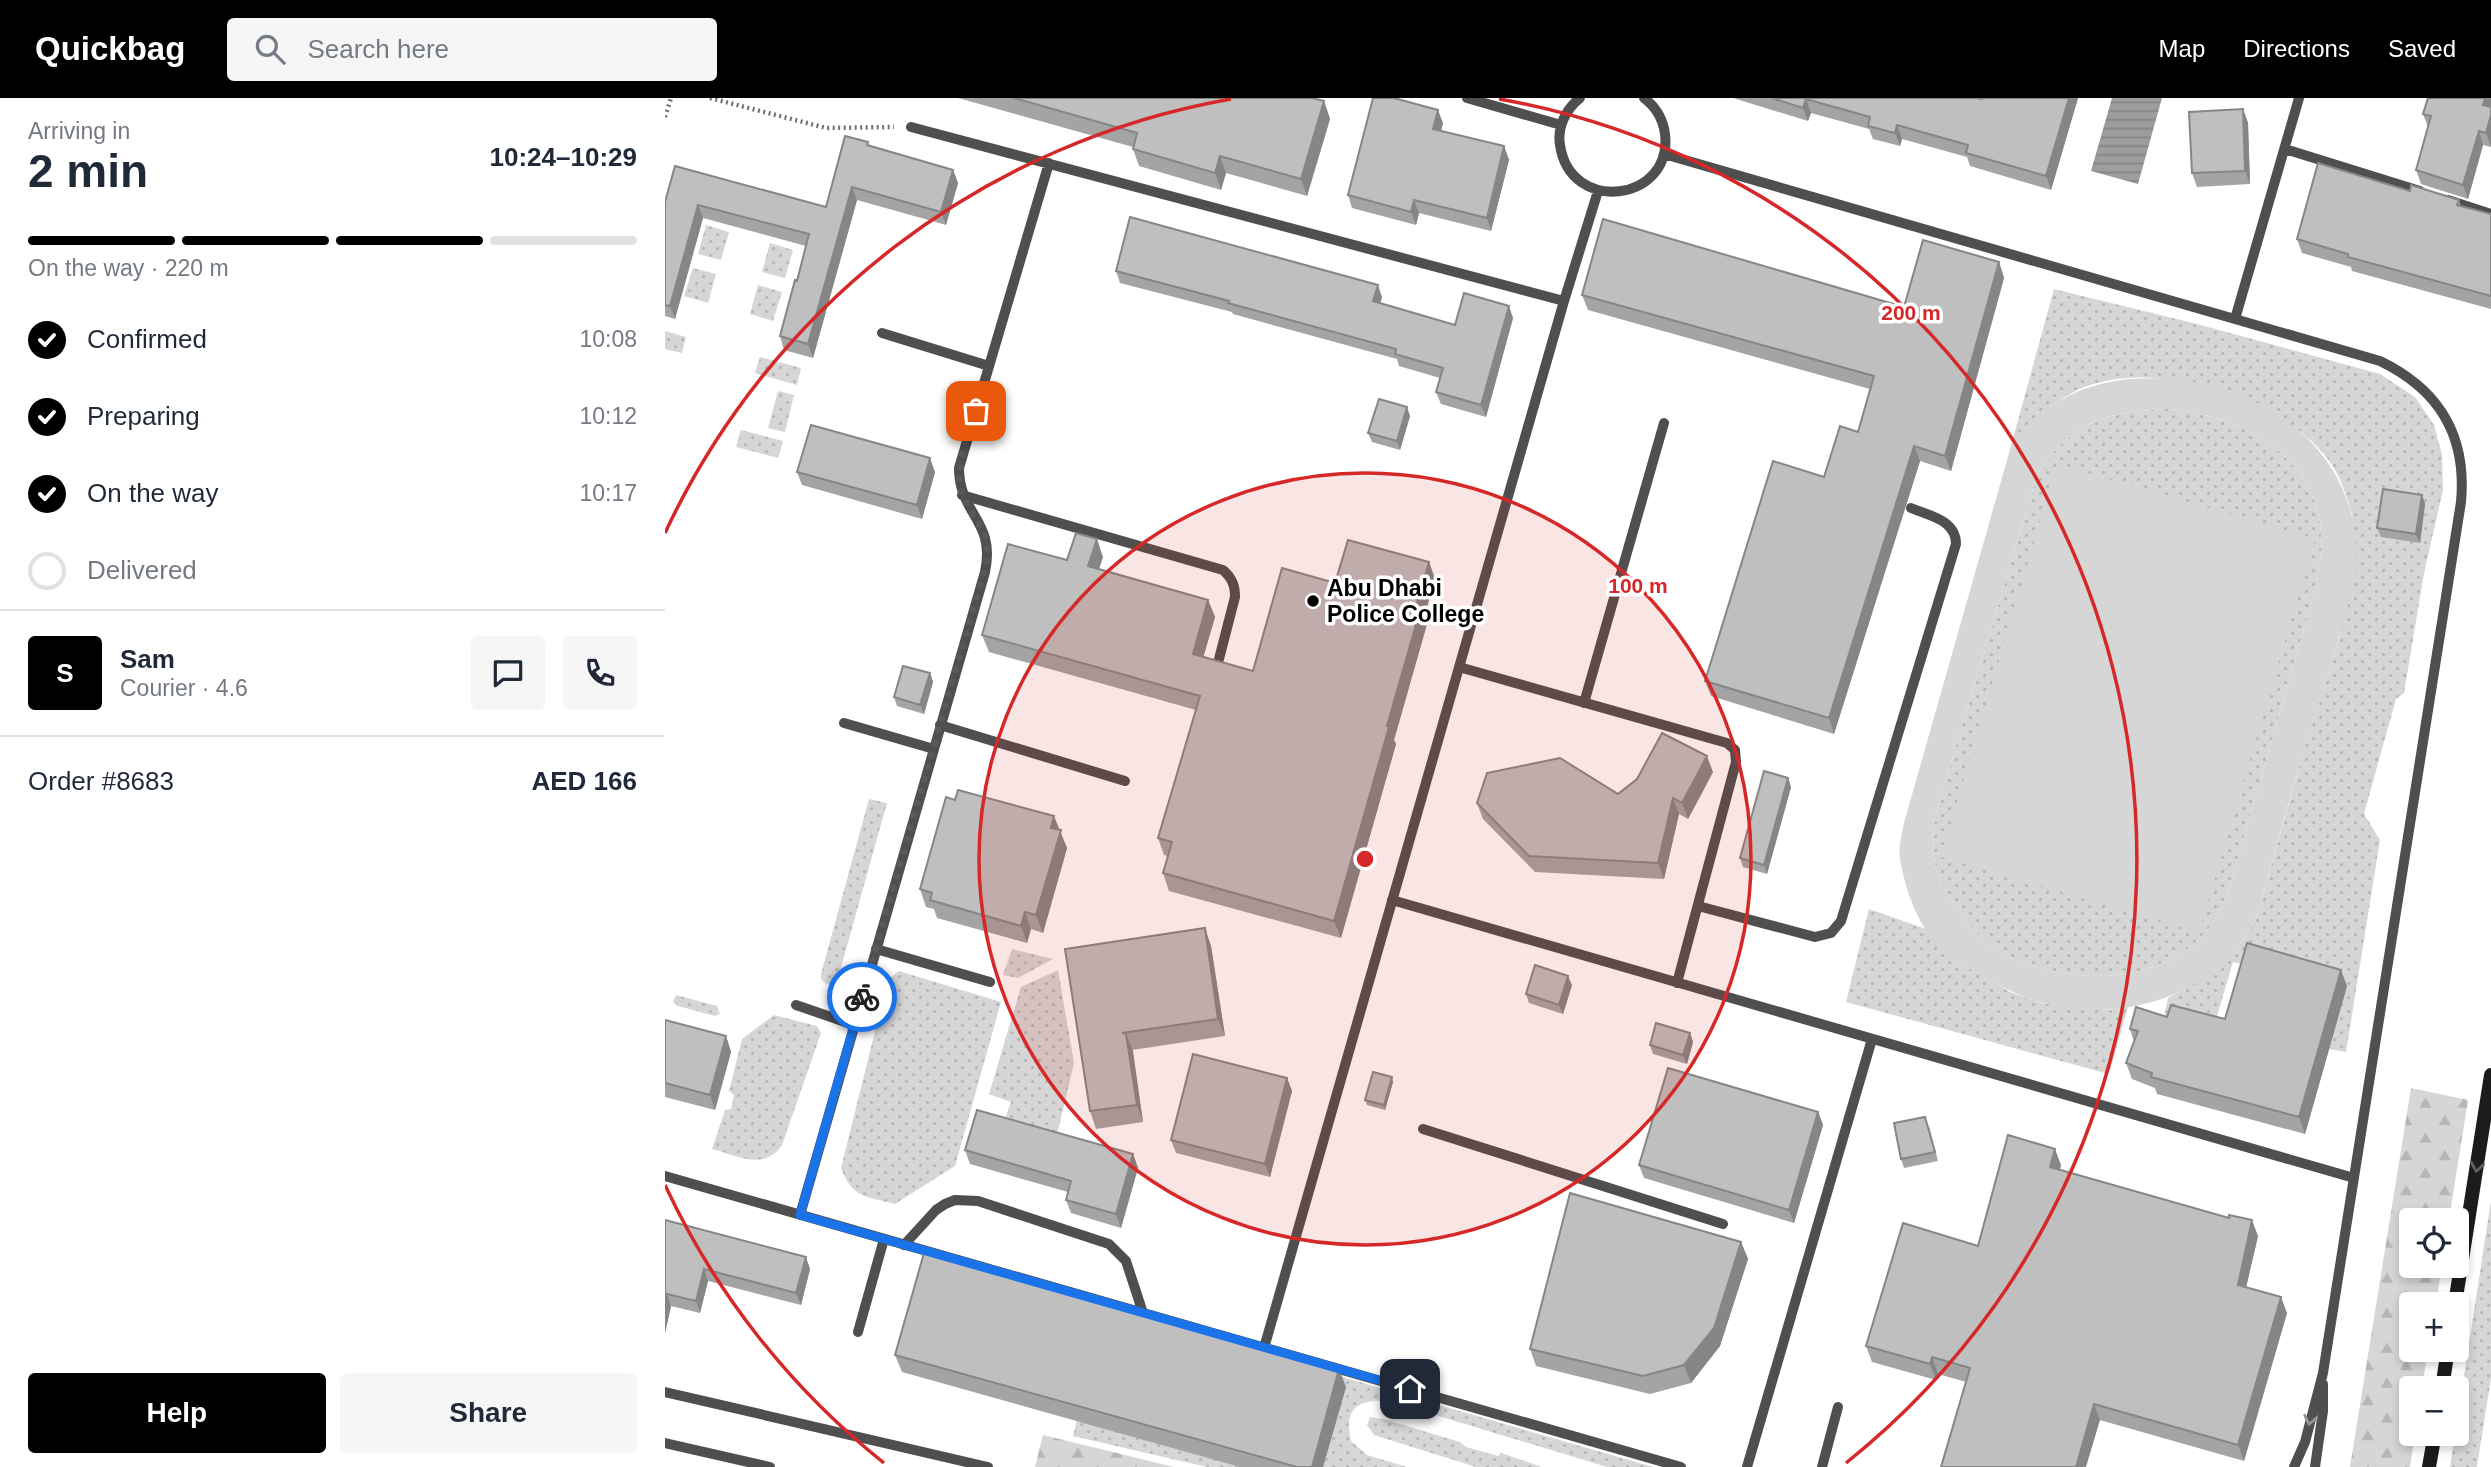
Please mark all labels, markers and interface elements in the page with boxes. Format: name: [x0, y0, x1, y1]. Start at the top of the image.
search box: [227, 18, 717, 81]
text: Quickbag: [35, 30, 185, 67]
icon: search: [251, 30, 289, 68]
text: Search here: [307, 34, 449, 64]
text: Map: [2159, 35, 2205, 62]
text: Directions: [2243, 35, 2350, 62]
text: Saved: [2388, 35, 2456, 62]
text: Arriving in: [28, 118, 130, 144]
text: 10:24–10:29: [490, 142, 637, 172]
text: 2 min: [28, 145, 148, 197]
text: On the way · 220 m: [28, 255, 229, 281]
text: 200 m: [1881, 301, 1941, 324]
icon: check: [28, 321, 66, 359]
text: Confirmed: [87, 324, 207, 354]
text: 10:08: [579, 326, 637, 352]
pin: [946, 381, 1006, 441]
icon: bag: [957, 392, 995, 430]
icon: check: [28, 398, 66, 436]
text: Preparing: [87, 401, 200, 431]
text: 10:12: [579, 403, 637, 429]
icon: check: [28, 475, 66, 513]
text: On the way: [87, 478, 219, 508]
text: 10:17: [579, 480, 637, 506]
text: Delivered: [87, 555, 197, 585]
text: 100 m: [1608, 574, 1668, 597]
place label: Abu Dhabi Police College: [1327, 575, 1484, 627]
marker: Abu Dhabi Police College: [1305, 593, 1321, 609]
button: chat: [471, 636, 545, 710]
button: phone: [563, 636, 637, 710]
text: Sam: [120, 644, 175, 674]
text: S: [56, 658, 74, 688]
text: Courier · 4.6: [120, 675, 248, 701]
text: Order #8683: [28, 766, 174, 796]
text: AED 166: [532, 766, 637, 796]
centre of rings: [1353, 847, 1377, 871]
courier: [827, 962, 897, 1032]
icon: bike: [843, 978, 881, 1016]
one-way arrow: [2470, 1161, 2485, 1173]
map controls: [2399, 1208, 2469, 1446]
button: locate: [2399, 1208, 2469, 1278]
button: +: [2399, 1292, 2469, 1362]
pin: [1380, 1359, 1440, 1419]
icon: home: [1391, 1370, 1429, 1408]
button: Help: [28, 1373, 326, 1453]
button: Share: [340, 1373, 637, 1453]
button: −: [2399, 1376, 2469, 1446]
one-way arrow: [2304, 1414, 2318, 1426]

